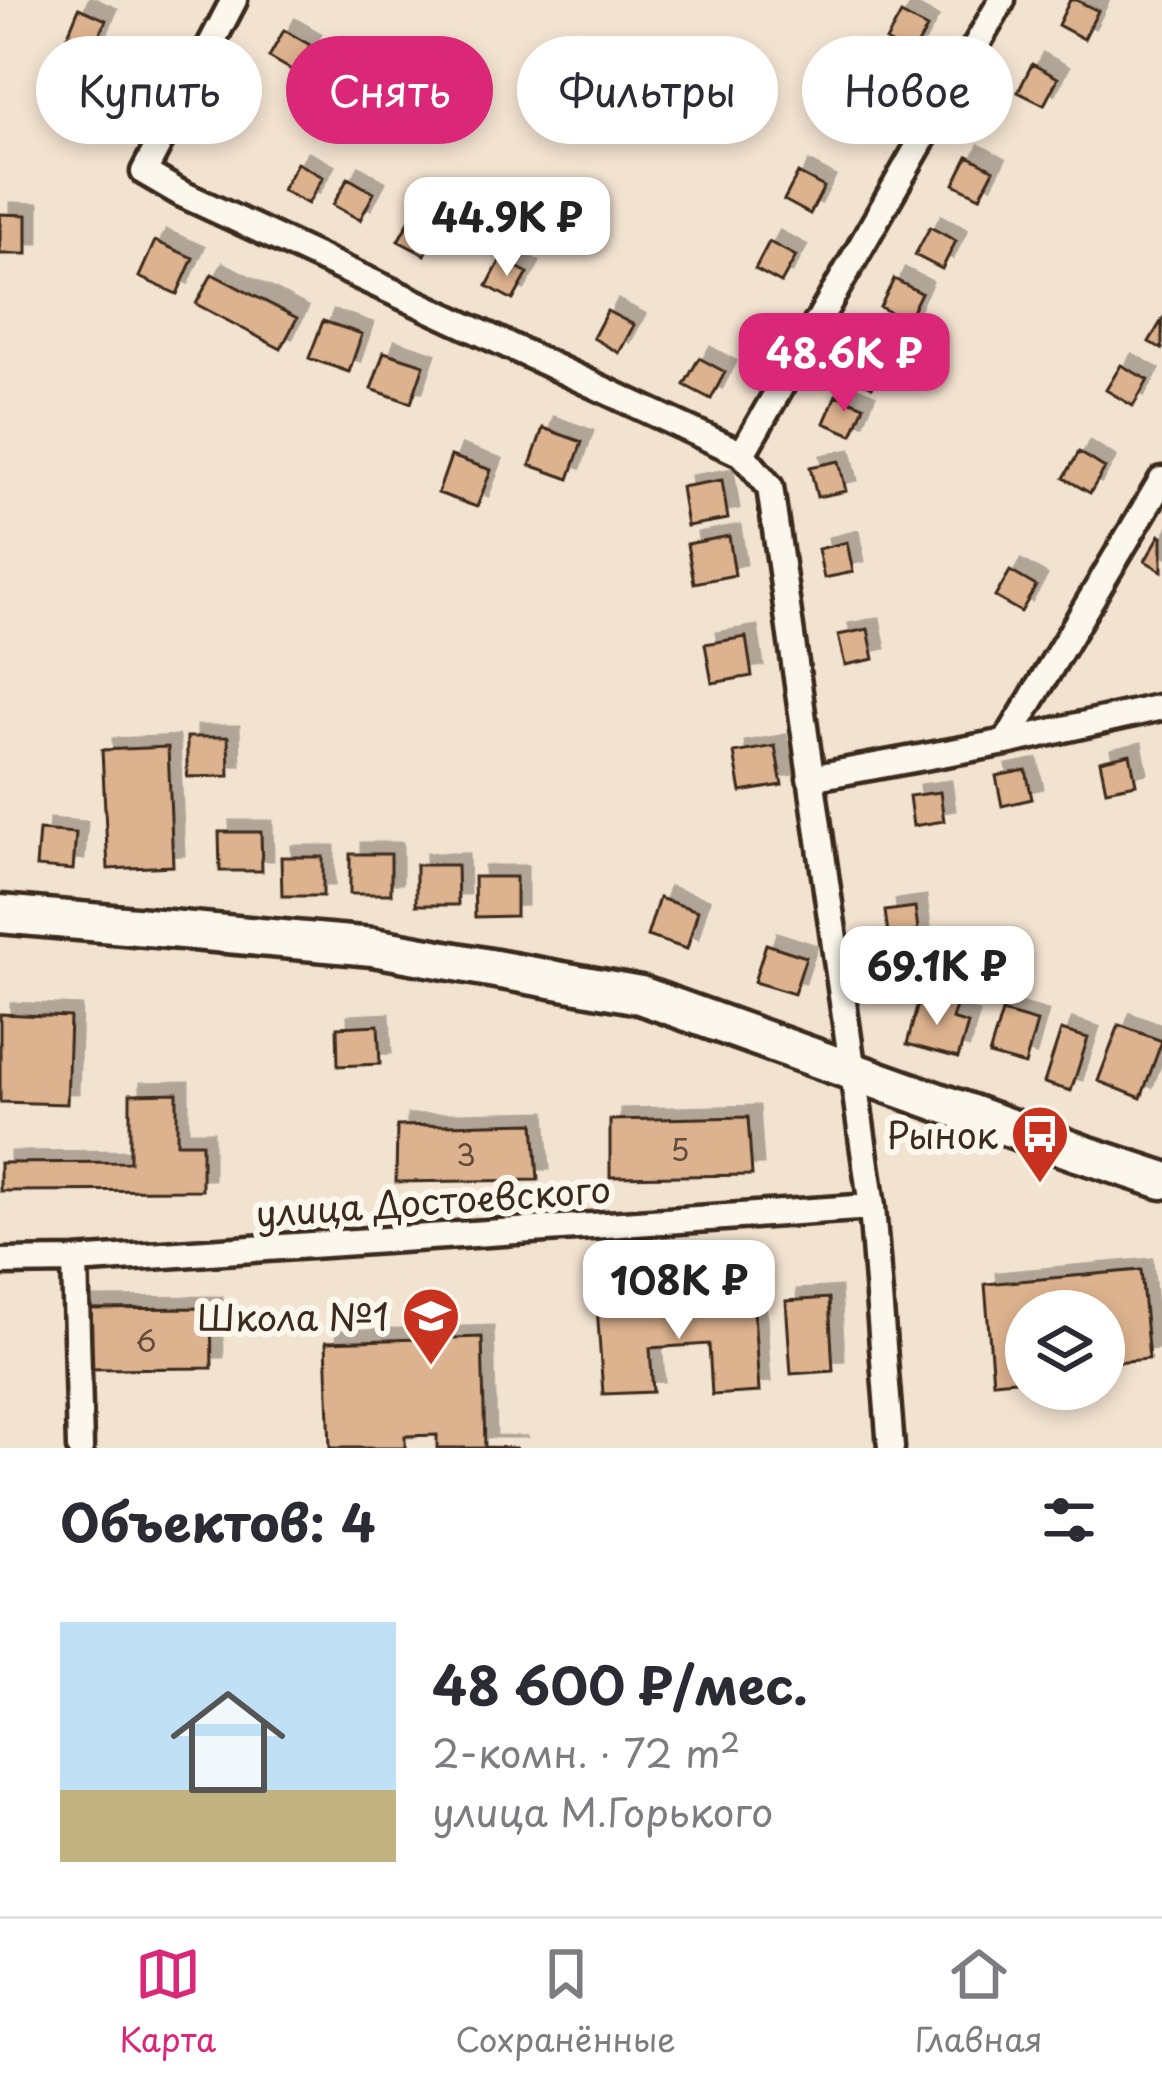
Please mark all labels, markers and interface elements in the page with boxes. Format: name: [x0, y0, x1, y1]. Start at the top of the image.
chip: Купить: [36, 36, 262, 144]
chip: Снять: [286, 36, 493, 144]
chip: Фильтры: [517, 36, 778, 144]
chip: Новое: [802, 36, 1013, 144]
pin: 44.9K ₽: [396, 177, 618, 279]
text: 44.9K ₽: [431, 186, 583, 245]
pin: 48.6K ₽: [733, 313, 955, 415]
text: 48.6K ₽: [766, 322, 922, 381]
pin: 69.1K ₽: [826, 926, 1048, 1028]
text: 69.1K ₽: [867, 935, 1007, 994]
bus stop icon: Рынок: [1009, 1103, 1071, 1185]
place label: Рынок: [886, 1107, 999, 1161]
house number: 5: [670, 1126, 690, 1171]
house number: 3: [456, 1131, 476, 1176]
street label: улица Достоевского: [254, 1161, 612, 1239]
pin: 108K ₽: [581, 1240, 777, 1342]
text: 108K ₽: [610, 1249, 748, 1308]
school or university icon: Школа №1: [400, 1285, 462, 1367]
place label: Школа №1: [197, 1289, 389, 1343]
map controls: [1005, 1290, 1125, 1410]
button: layers: [1005, 1290, 1125, 1410]
house number: 6: [135, 1317, 157, 1362]
text: Объектов: 4: [60, 1482, 376, 1559]
icon: filters: [1036, 1487, 1102, 1553]
text: 48 600 ₽/мес.: [432, 1645, 808, 1722]
icon: home: [156, 1670, 300, 1814]
text: 2-комн. · 72 m²: [432, 1722, 740, 1781]
text: улица М.Горького: [432, 1781, 773, 1840]
tab: Карта: [119, 1941, 216, 2063]
tab: Сохранённые: [455, 1941, 676, 2063]
tab: Главная: [915, 1941, 1043, 2063]

